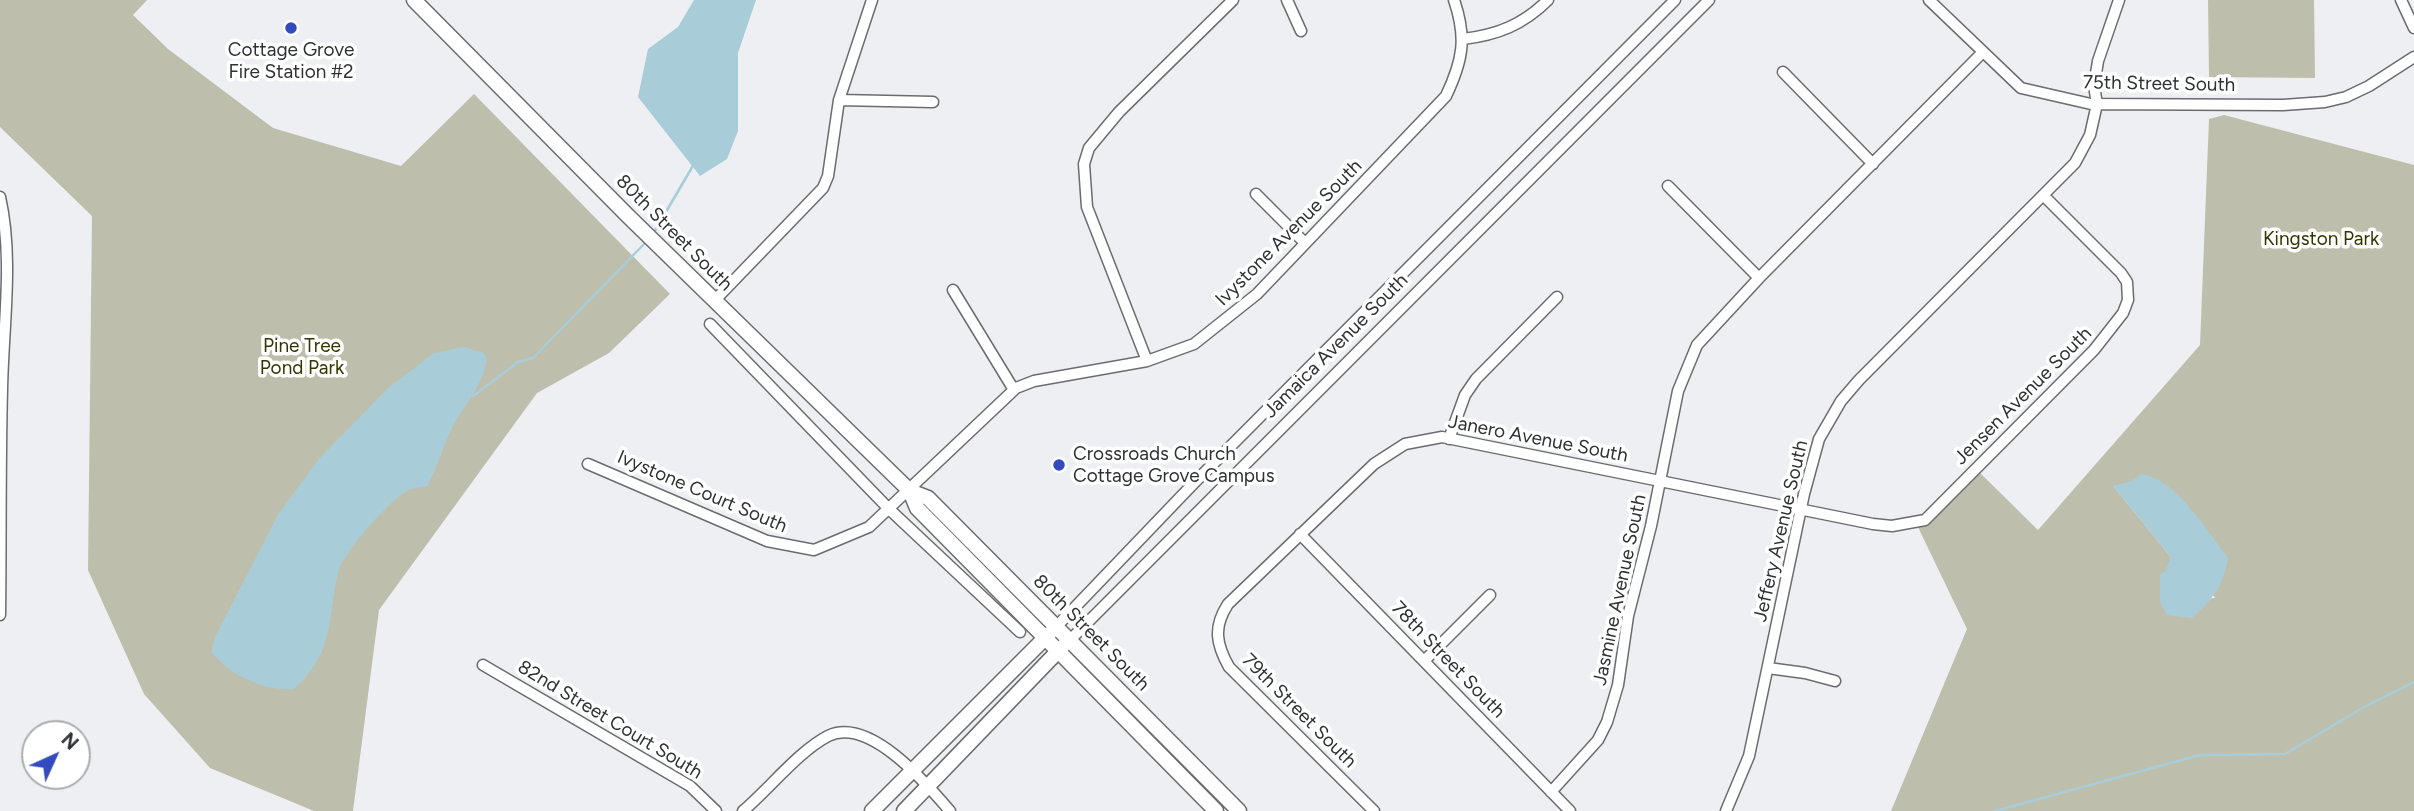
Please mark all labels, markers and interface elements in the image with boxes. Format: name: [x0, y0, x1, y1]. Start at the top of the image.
marker: Cottage Grove Fire Station #2: [283, 20, 299, 36]
place label: Cottage Grove Fire Station #2: [228, 39, 354, 83]
street label: 75th Street South: [2083, 71, 2235, 97]
street label: Ivystone Avenue South: [1211, 155, 1367, 311]
street label: 80th Street South: [611, 170, 737, 296]
park label: Kingston Park: [2263, 228, 2379, 250]
street label: Jamaica Avenue South: [1259, 269, 1413, 423]
street label: Jensen Avenue South: [1949, 322, 2097, 470]
park label: Pine Tree Pond Park: [260, 335, 344, 379]
street label: Janero Avenue South: [1446, 410, 1630, 468]
street label: Jeffery Avenue South: [1749, 438, 1813, 624]
place label: Crossroads Church Cottage Grove Campus: [1073, 443, 1275, 487]
street label: Ivystone Court South: [614, 446, 790, 538]
marker: Crossroads Church Cottage Grove Campus: [1051, 457, 1067, 473]
street label: Jasmine Avenue South: [1589, 492, 1651, 688]
street label: 80th Street South: [1028, 570, 1154, 696]
street label: 78th Street South: [1387, 597, 1509, 723]
street label: 79th Street South: [1237, 649, 1361, 773]
street label: 82nd Street Court South: [514, 656, 706, 784]
north arrow: [21, 720, 91, 790]
text: N: [56, 728, 83, 755]

